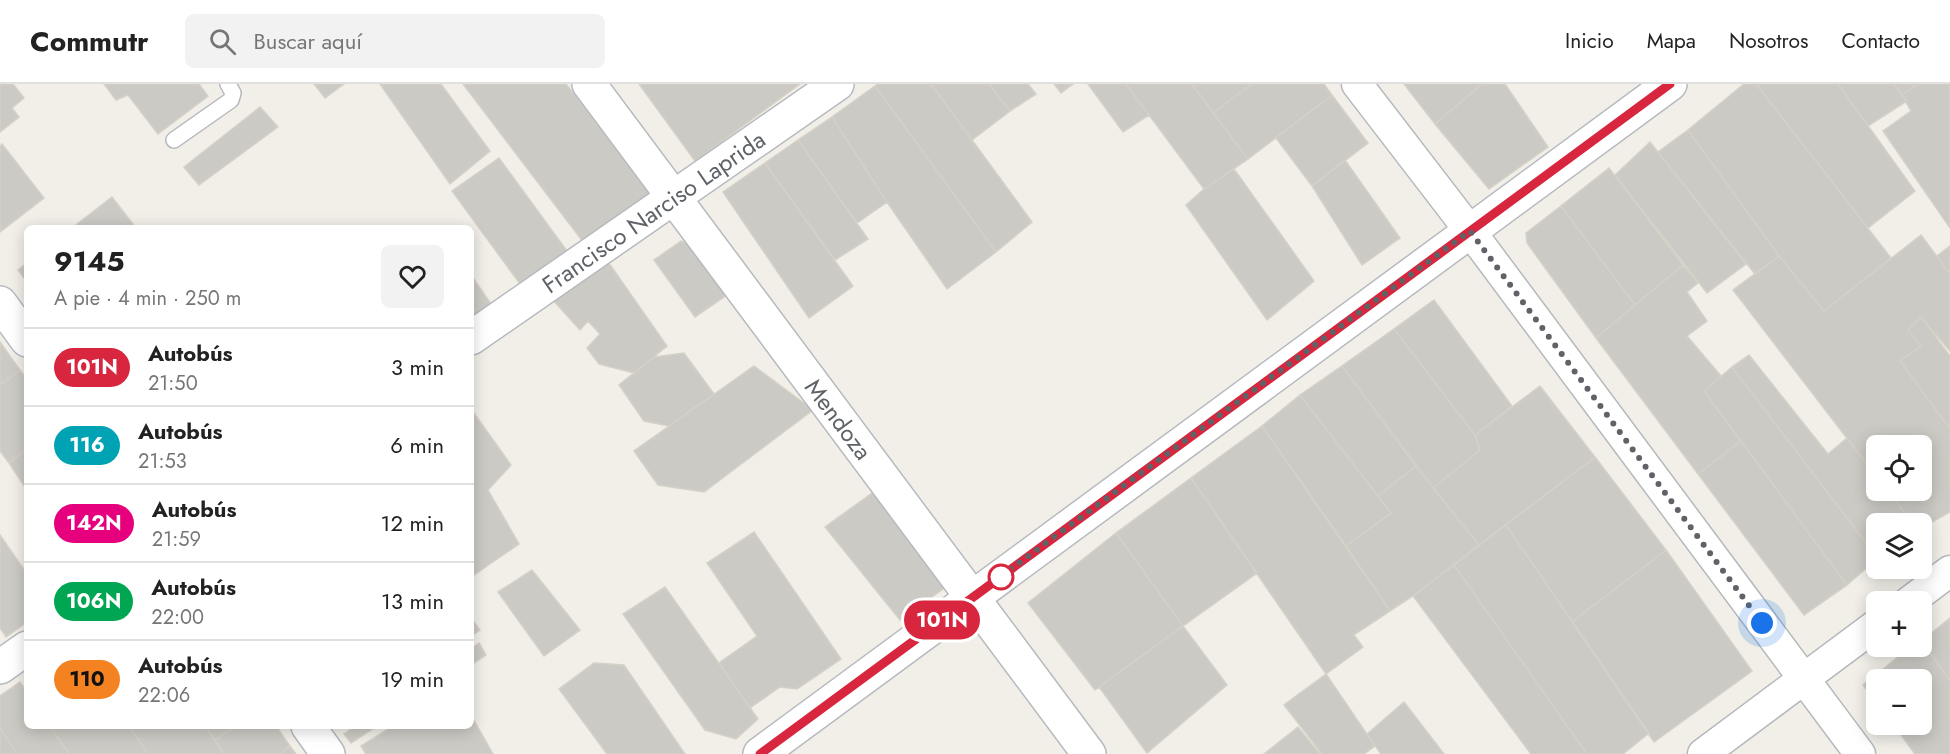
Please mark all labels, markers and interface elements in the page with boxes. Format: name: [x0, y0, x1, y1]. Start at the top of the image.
search box: [185, 14, 605, 68]
text: Commutr: [30, 21, 149, 62]
icon: search: [206, 25, 239, 58]
text: Buscar aquí: [254, 25, 362, 57]
text: Inicio: [1565, 26, 1614, 56]
text: Mapa: [1647, 26, 1696, 56]
text: Nosotros: [1729, 26, 1808, 56]
text: Contacto: [1841, 26, 1920, 56]
street label: Francisco Narciso Laprida: [535, 122, 772, 301]
text: 9145: [54, 241, 125, 282]
button: heart: [381, 245, 444, 308]
text: A pie · 4 min · 250 m: [54, 284, 241, 313]
text: Autobús: [148, 337, 233, 369]
text: 3 min: [391, 351, 444, 383]
text: 101N: [66, 352, 118, 382]
text: 21:50: [148, 369, 198, 398]
street label: Mendoza: [797, 371, 881, 467]
text: Autobús: [138, 415, 223, 447]
text: 6 min: [390, 429, 444, 461]
text: 116: [69, 430, 105, 460]
map controls: [1866, 435, 1932, 735]
button: locate: [1866, 435, 1932, 501]
text: 21:53: [138, 447, 187, 476]
text: Autobús: [152, 493, 236, 525]
text: 12 min: [381, 507, 444, 539]
text: 142N: [66, 508, 122, 538]
button: layers: [1866, 513, 1932, 579]
text: 21:59: [152, 525, 201, 554]
unlabelled marker: [988, 564, 1014, 590]
text: Autobús: [151, 571, 236, 603]
text: 13 min: [381, 585, 444, 617]
text: 106N: [66, 586, 121, 616]
button: +: [1866, 591, 1932, 657]
line badge: 101N: [900, 600, 984, 640]
text: 22:00: [151, 603, 204, 632]
text: 101N: [916, 605, 968, 635]
your location: [1747, 608, 1777, 638]
text: Autobús: [138, 649, 223, 681]
text: 19 min: [380, 663, 444, 695]
text: 110: [69, 664, 105, 694]
button: −: [1866, 669, 1932, 735]
text: 22:06: [138, 681, 190, 710]

